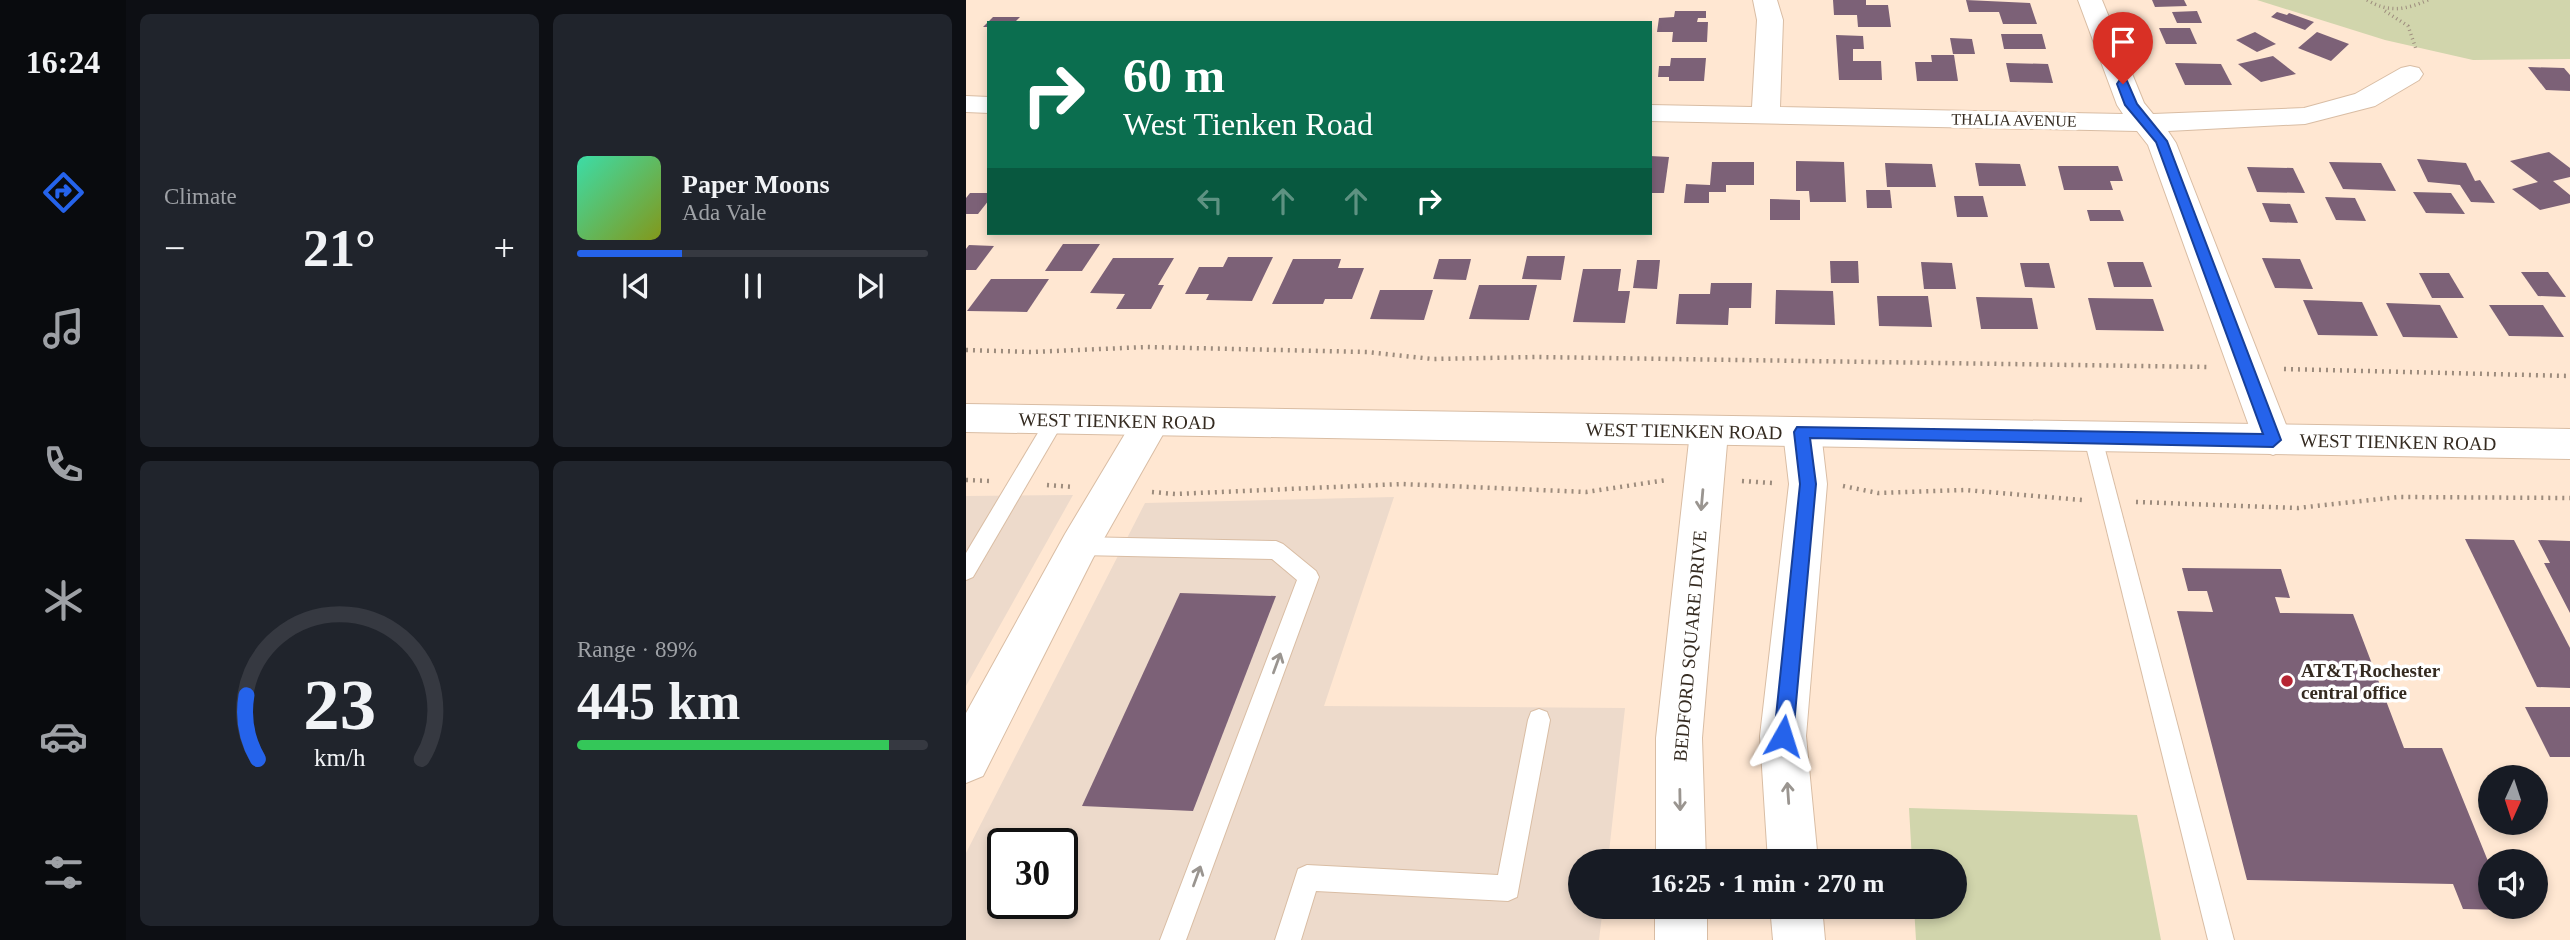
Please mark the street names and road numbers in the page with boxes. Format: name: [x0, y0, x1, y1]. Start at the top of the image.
street label: THALIA AVENUE: [1951, 110, 2077, 130]
street label: WEST TIENKEN ROAD: [1018, 409, 1216, 433]
street label: WEST TIENKEN ROAD: [1585, 419, 1783, 443]
street label: WEST TIENKEN ROAD: [2299, 430, 2497, 454]
street label: BEDFORD SQUARE DRIVE: [1669, 529, 1711, 763]

